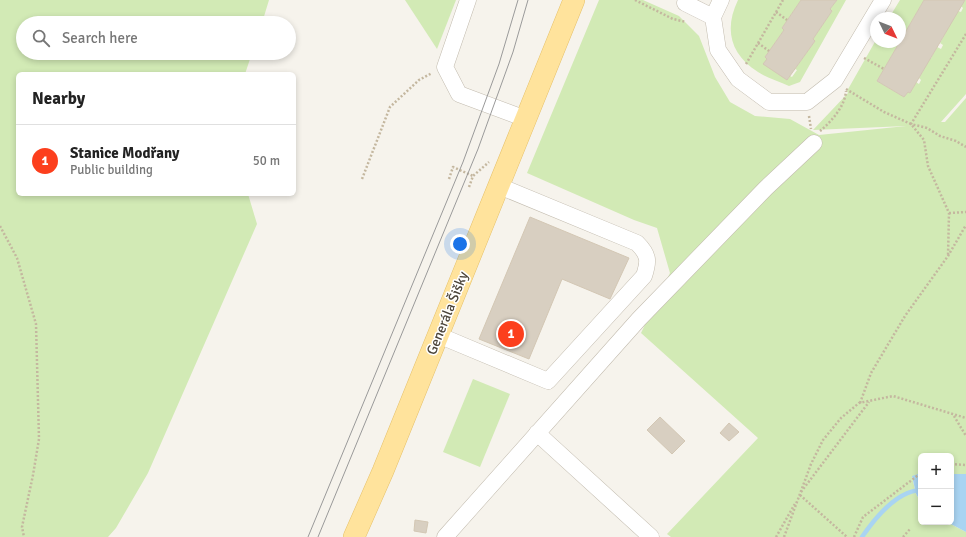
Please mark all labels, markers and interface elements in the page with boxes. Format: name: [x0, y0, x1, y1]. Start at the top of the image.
north arrow: [870, 12, 906, 48]
search box: [16, 16, 296, 60]
icon: search: [30, 27, 52, 49]
text: Search here: [62, 29, 138, 47]
text: Nearby: [32, 88, 85, 109]
text: Stanice Modřany: [70, 144, 180, 162]
text: 1: [41, 153, 49, 169]
text: 50 m: [253, 153, 280, 169]
text: Public building: [70, 162, 153, 178]
your location: [450, 234, 470, 254]
street label: Generála Šišky: [423, 269, 472, 357]
pin: 1: [498, 319, 524, 349]
map controls: [918, 453, 954, 525]
button: +: [918, 453, 954, 489]
button: −: [918, 489, 954, 525]

